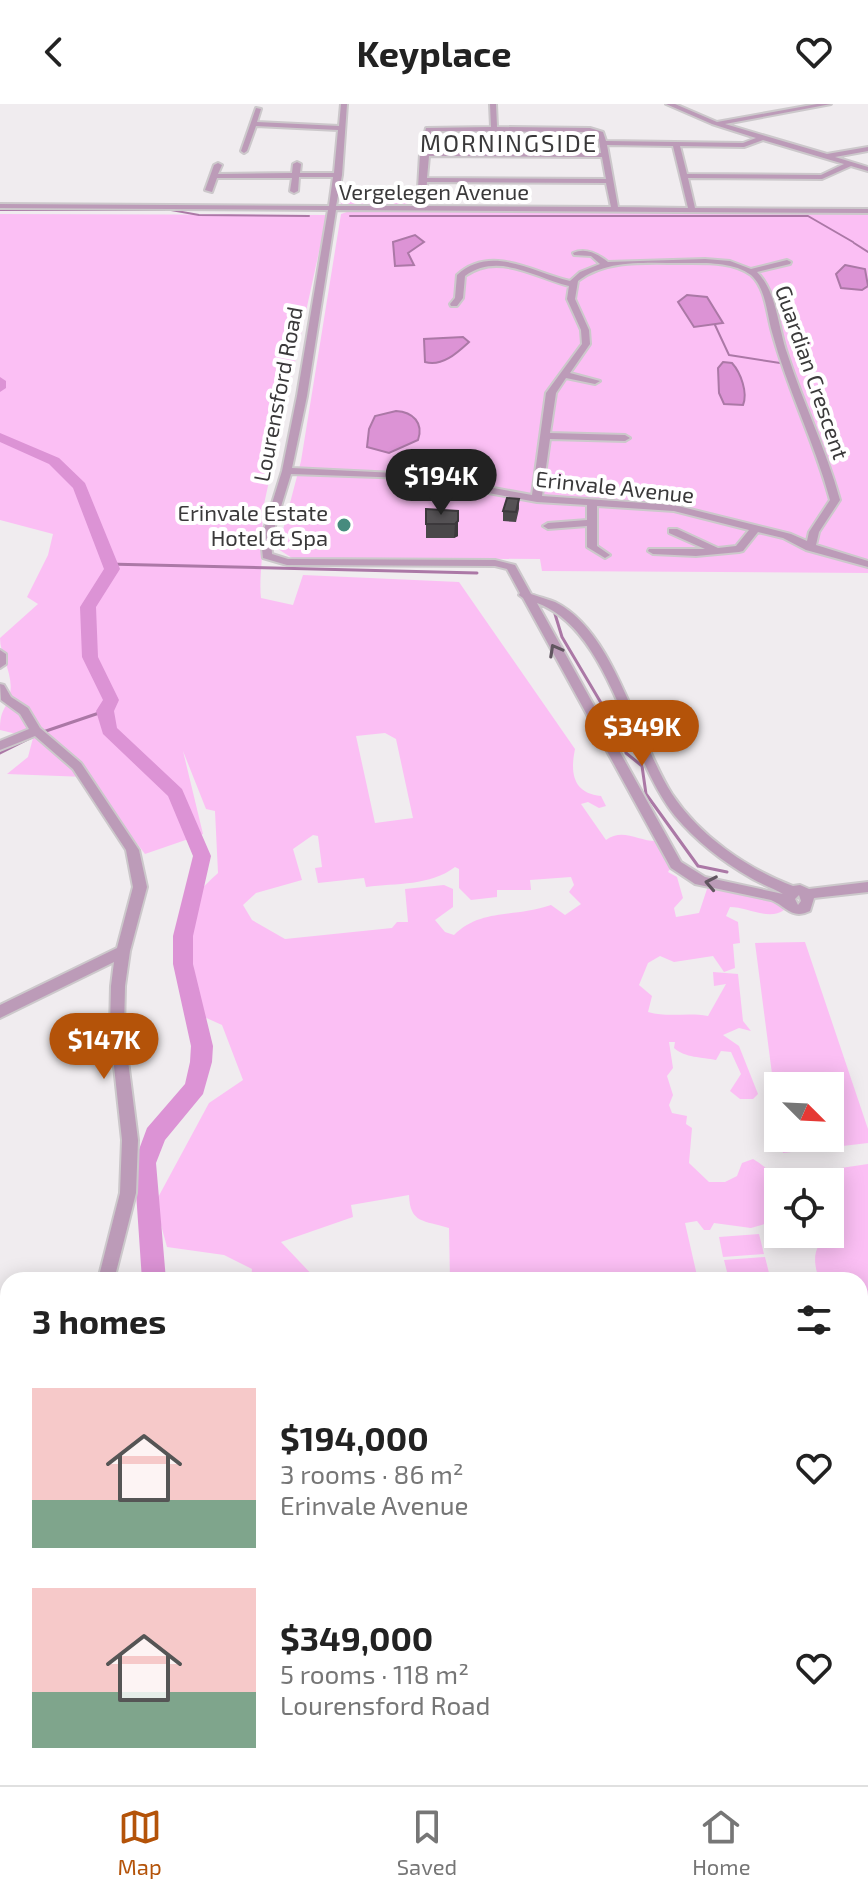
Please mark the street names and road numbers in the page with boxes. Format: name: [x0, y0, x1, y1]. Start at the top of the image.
street label: Vergelegen Avenue: [339, 178, 529, 204]
street label: Guardian Crescent: [771, 281, 855, 463]
street label: Lourensford Road: [247, 304, 307, 484]
street label: Erinvale Avenue: [534, 465, 696, 507]

